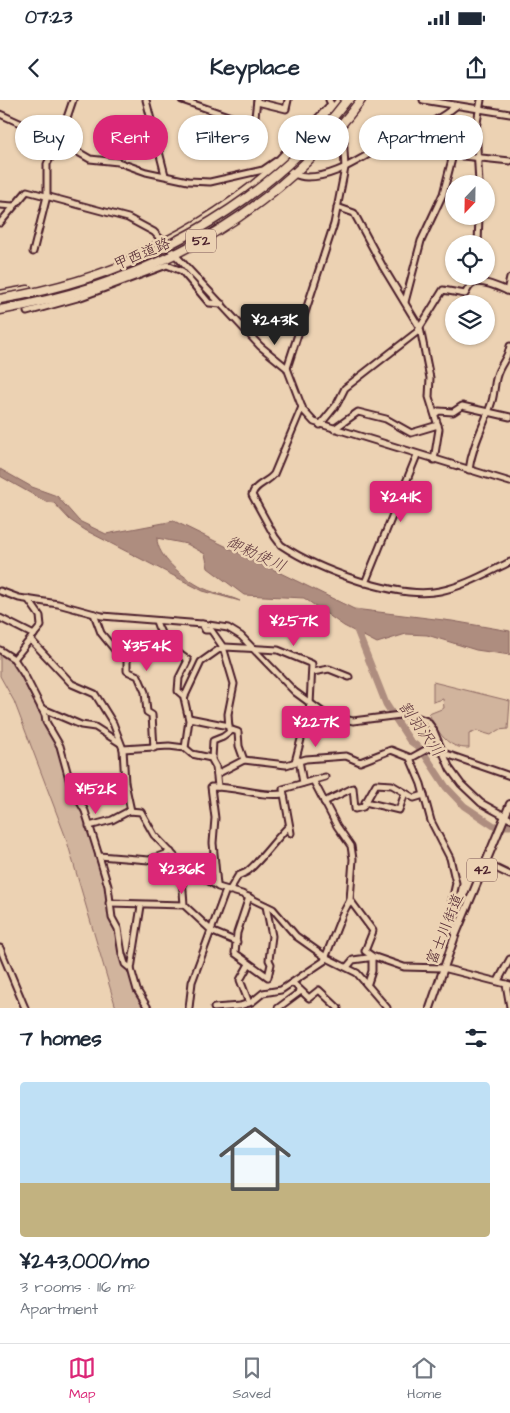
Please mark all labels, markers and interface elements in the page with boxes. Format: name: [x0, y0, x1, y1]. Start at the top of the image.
text: 07:23: [25, 4, 72, 31]
text: Keyplace: [210, 52, 300, 83]
icon: back: [20, 54, 48, 82]
icon: share: [462, 54, 490, 82]
chip: Buy: [15, 115, 83, 160]
chip: Rent: [93, 115, 168, 160]
chip: Filters: [178, 115, 268, 160]
chip: New: [278, 115, 349, 160]
chip: Apartment: [359, 115, 483, 160]
north arrow: [445, 175, 495, 225]
map controls: [445, 175, 495, 345]
road number: 52: [186, 230, 216, 252]
street label: 甲西道路: [110, 233, 174, 275]
button: locate: [445, 235, 495, 285]
button: layers: [445, 295, 495, 345]
pin: ¥243K: [240, 304, 310, 346]
text: ¥243K: [252, 309, 298, 331]
pin: ¥241K: [366, 480, 436, 523]
text: ¥241K: [381, 486, 421, 508]
water label: 御勅使川: [222, 531, 290, 577]
pin: ¥257K: [259, 604, 329, 647]
text: ¥257K: [270, 610, 318, 632]
pin: ¥354K: [112, 630, 182, 672]
text: ¥354K: [123, 635, 171, 657]
water label: 割羽沢川: [393, 697, 449, 761]
pin: ¥227K: [281, 706, 351, 748]
text: ¥227K: [293, 711, 339, 733]
pin: ¥152K: [61, 772, 131, 815]
text: ¥152K: [76, 778, 116, 800]
pin: ¥236K: [147, 852, 217, 895]
text: ¥236K: [159, 858, 205, 880]
road number: 42: [467, 858, 497, 882]
street label: 富士川街道: [421, 890, 469, 968]
text: 7 homes: [20, 1024, 102, 1053]
icon: filters: [462, 1024, 490, 1052]
icon: home: [210, 1114, 300, 1204]
text: ¥243,000/mo: [20, 1247, 149, 1276]
text: 3 rooms · 116 m²: [20, 1276, 136, 1298]
text: Apartment: [20, 1298, 98, 1320]
tab: Map: [68, 1354, 96, 1404]
tab: Saved: [233, 1354, 271, 1404]
tab: Home: [407, 1354, 442, 1404]

